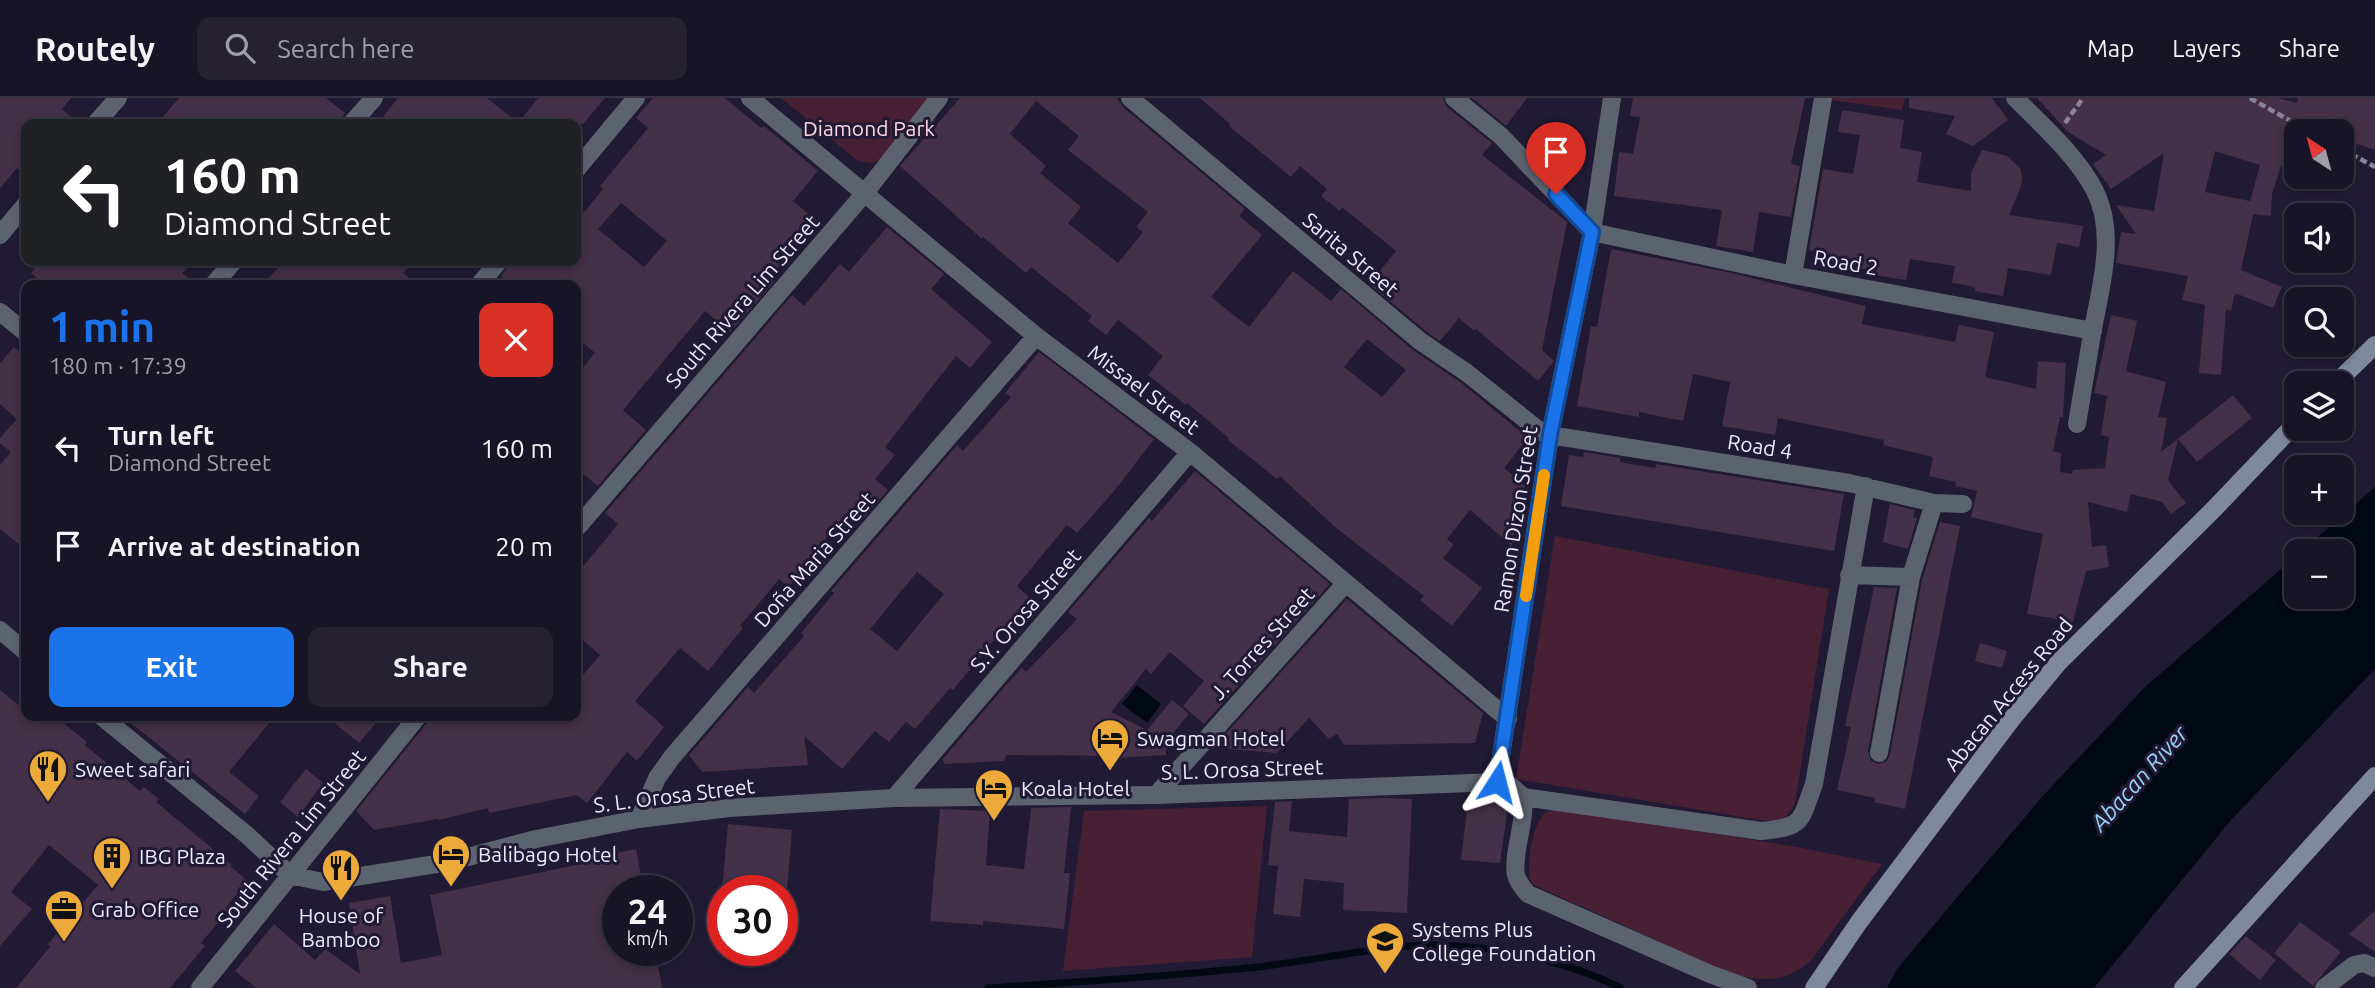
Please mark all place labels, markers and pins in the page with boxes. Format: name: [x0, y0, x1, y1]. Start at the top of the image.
pin: [1526, 122, 1586, 194]
hotel icon: Swagman Hotel: [1089, 717, 1131, 772]
place label: Swagman Hotel: [1137, 726, 1285, 750]
restaurant icon: Sweet safari: [27, 748, 69, 803]
place label: Sweet safari: [75, 757, 190, 781]
hotel icon: Koala Hotel: [973, 767, 1015, 822]
place label: Koala Hotel: [1021, 776, 1130, 800]
hotel icon: Balibago Hotel: [430, 833, 472, 888]
building icon: IBG Plaza: [91, 835, 133, 890]
place label: Balibago Hotel: [478, 842, 617, 866]
place label: IBG Plaza: [139, 844, 226, 868]
restaurant icon: House of Bamboo: [320, 847, 362, 902]
office icon: Grab Office: [43, 888, 85, 943]
place label: Grab Office: [91, 897, 199, 921]
place label: House of Bamboo: [299, 903, 384, 951]
place label: Systems Plus College Foundation: [1412, 917, 1596, 965]
school or university icon: Systems Plus College Foundation: [1364, 920, 1406, 975]

